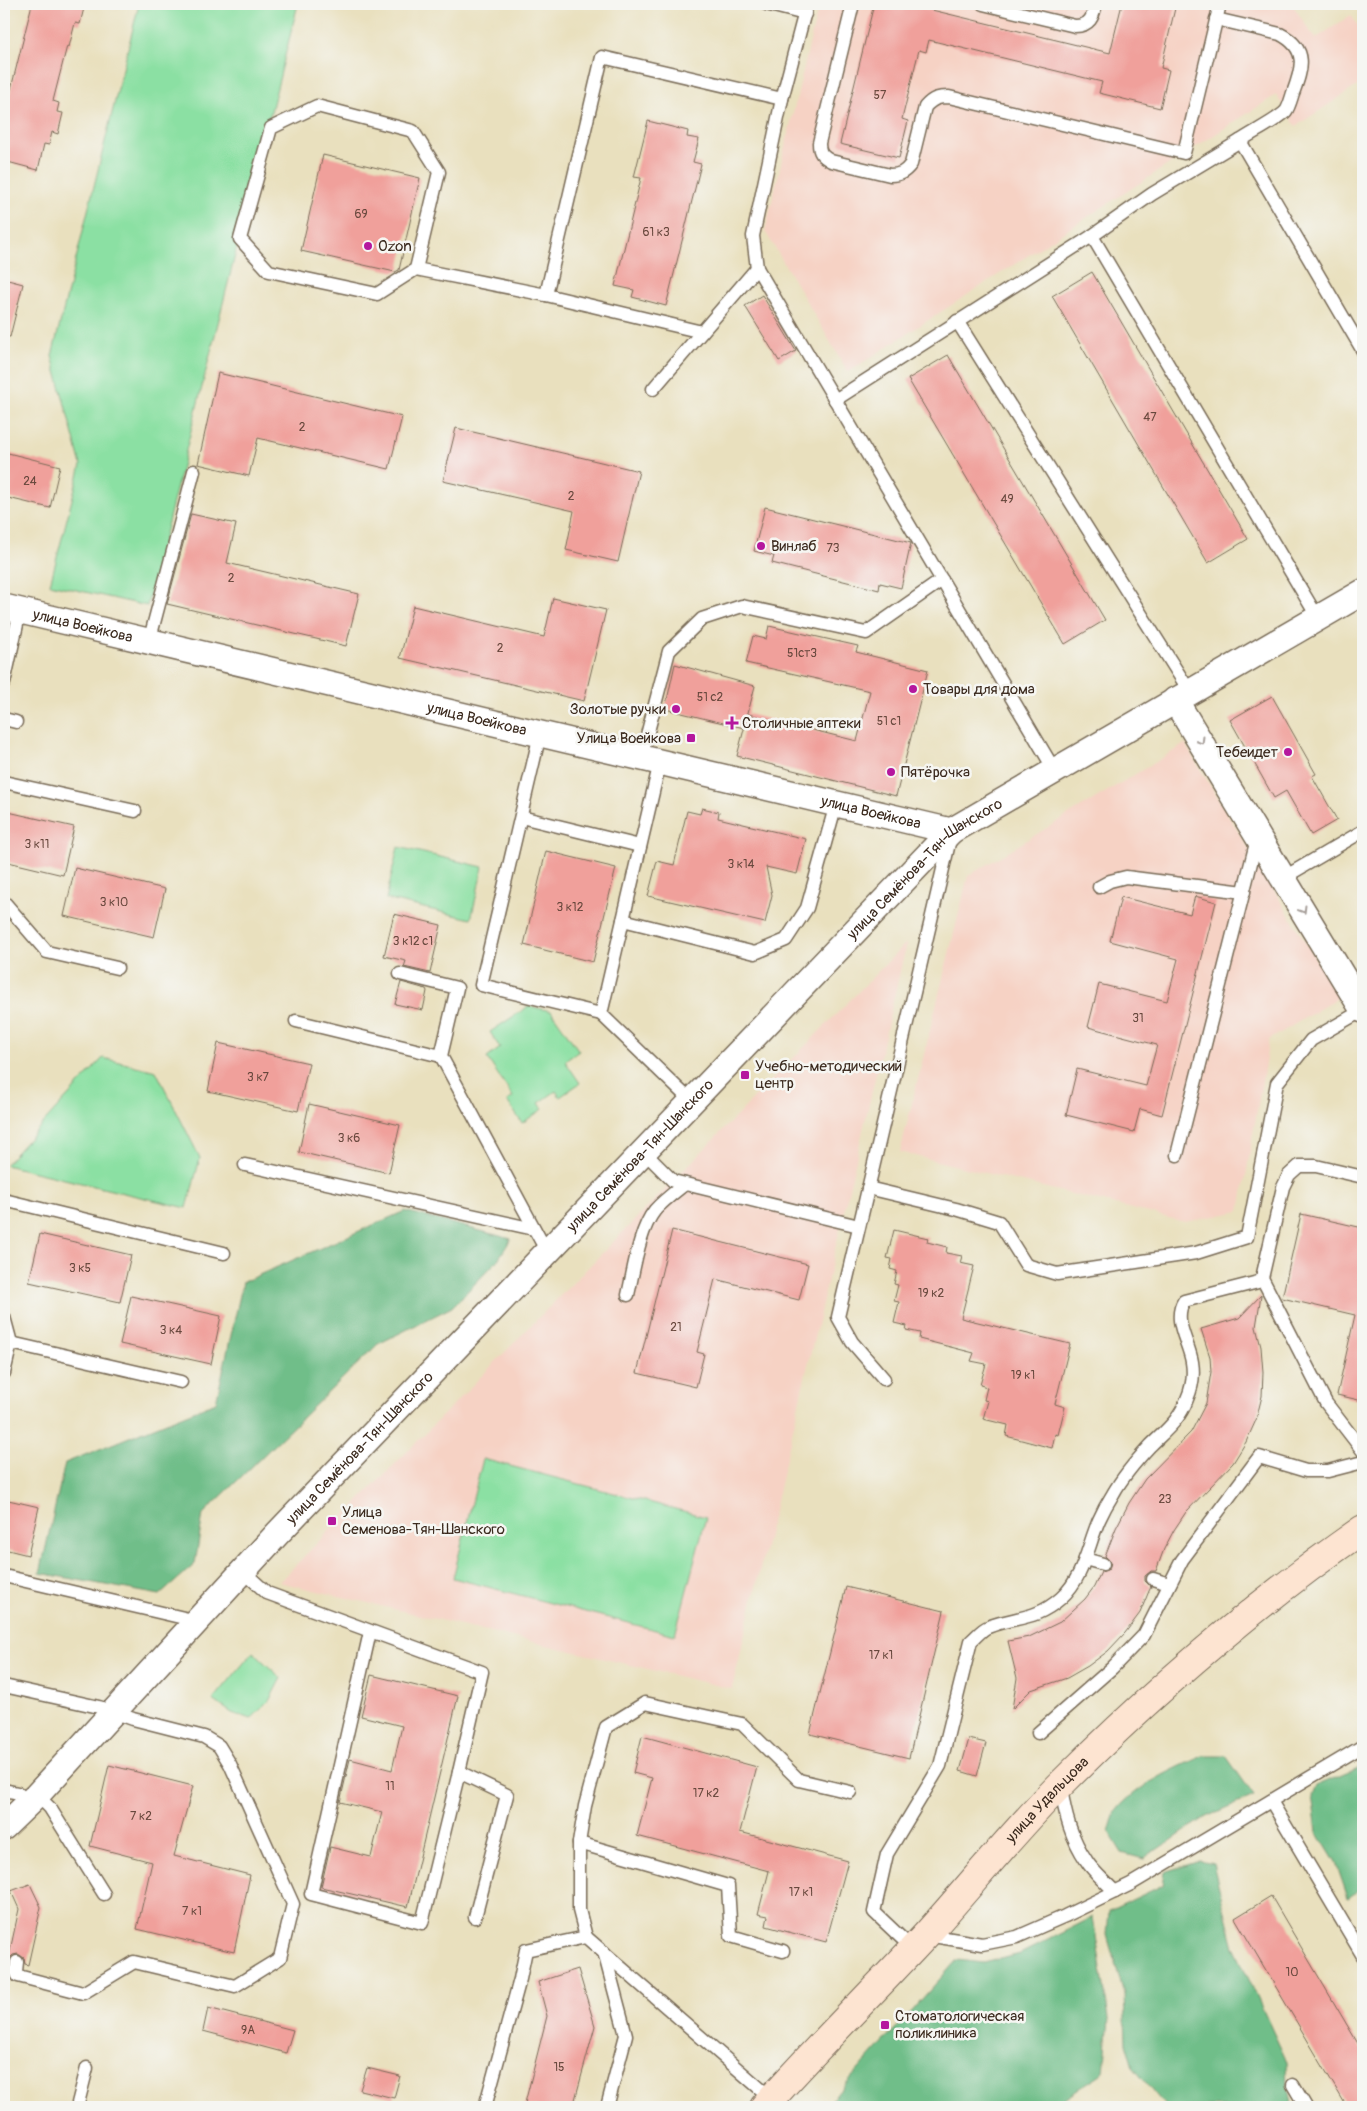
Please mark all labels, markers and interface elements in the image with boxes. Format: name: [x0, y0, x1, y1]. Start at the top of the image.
house number: 57: [874, 88, 887, 103]
house number: 69: [354, 207, 368, 222]
house number: 61 к3: [642, 225, 670, 240]
place label: Ozon: [378, 237, 412, 256]
marker: Ozon: [362, 240, 374, 252]
house number: 47: [1143, 410, 1157, 425]
house number: 2: [299, 420, 306, 435]
house number: 24: [23, 474, 37, 489]
house number: 2: [568, 489, 575, 504]
house number: 49: [1000, 492, 1014, 507]
place label: Винлаб: [771, 537, 817, 556]
marker: Винлаб: [755, 540, 767, 552]
house number: 73: [826, 541, 840, 556]
house number: 2: [228, 571, 235, 586]
street label: улица Воейкова: [30, 604, 135, 647]
house number: 2: [497, 641, 504, 656]
house number: 51ст3: [787, 646, 817, 661]
place label: Товары для дома: [923, 680, 1035, 699]
marker: Товары для дома: [907, 683, 919, 695]
house number: 51 с2: [697, 690, 724, 705]
street label: улица Воейкова: [424, 698, 529, 740]
place label: Золотые ручки: [570, 700, 666, 719]
marker: Золотые ручки: [670, 703, 682, 715]
place label: Столичные аптеки: [742, 714, 861, 733]
house number: 51 с1: [877, 714, 901, 729]
marker: Столичные аптеки: [726, 717, 738, 729]
place label: Улица Воейкова: [577, 729, 681, 748]
marker: Улица Воейкова: [685, 732, 697, 744]
one-way arrow: [1194, 736, 1204, 745]
place label: Тебеидет: [1216, 743, 1278, 762]
marker: Тебеидет: [1282, 746, 1294, 758]
place label: Пятёрочка: [901, 763, 970, 782]
marker: Пятёрочка: [885, 766, 897, 778]
street label: улица Воейкова: [818, 791, 923, 833]
street label: улица Семёнова-Тян-Шанского: [842, 794, 1006, 944]
house number: 3 к11: [25, 837, 49, 852]
house number: 3 к14: [727, 857, 755, 872]
house number: 3 к10: [100, 895, 128, 910]
house number: 3 к12: [557, 900, 584, 915]
one-way arrow: [1296, 905, 1306, 914]
house number: 3 к12 с1: [393, 934, 433, 949]
house number: 31: [1132, 1011, 1144, 1026]
place label: Учебно-методический центр: [755, 1057, 902, 1093]
marker: Учебно-методический центр: [739, 1069, 751, 1081]
house number: 3 к7: [247, 1070, 270, 1085]
street label: улица Семёнова-Тян-Шанского: [562, 1075, 718, 1236]
house number: 3 к6: [338, 1131, 360, 1146]
house number: 3 к5: [69, 1261, 91, 1276]
house number: 19 к2: [918, 1286, 944, 1301]
house number: 21: [670, 1320, 682, 1335]
house number: 3 к4: [160, 1323, 182, 1338]
street label: улица Семёнова-Тян-Шанского: [281, 1367, 437, 1529]
house number: 19 к1: [1011, 1368, 1035, 1383]
house number: 23: [1158, 1492, 1172, 1507]
place label: Улица Семенова-Тян-Шанского: [342, 1503, 505, 1539]
marker: Улица Семенова-Тян-Шанского: [326, 1515, 338, 1527]
house number: 17 к1: [869, 1648, 893, 1663]
street label: улица Удальцова: [1001, 1752, 1093, 1847]
house number: 11: [385, 1779, 395, 1794]
house number: 17 к2: [693, 1786, 720, 1801]
house number: 7 к2: [130, 1809, 152, 1824]
house number: 17 к1: [789, 1885, 813, 1900]
house number: 7 к1: [182, 1904, 202, 1919]
house number: 10: [1286, 1965, 1298, 1980]
place label: Стоматологическая поликлиника: [895, 2007, 1024, 2043]
marker: Стоматологическая поликлиника: [879, 2019, 891, 2031]
house number: 9А: [241, 2023, 255, 2038]
house number: 15: [553, 2060, 565, 2075]

